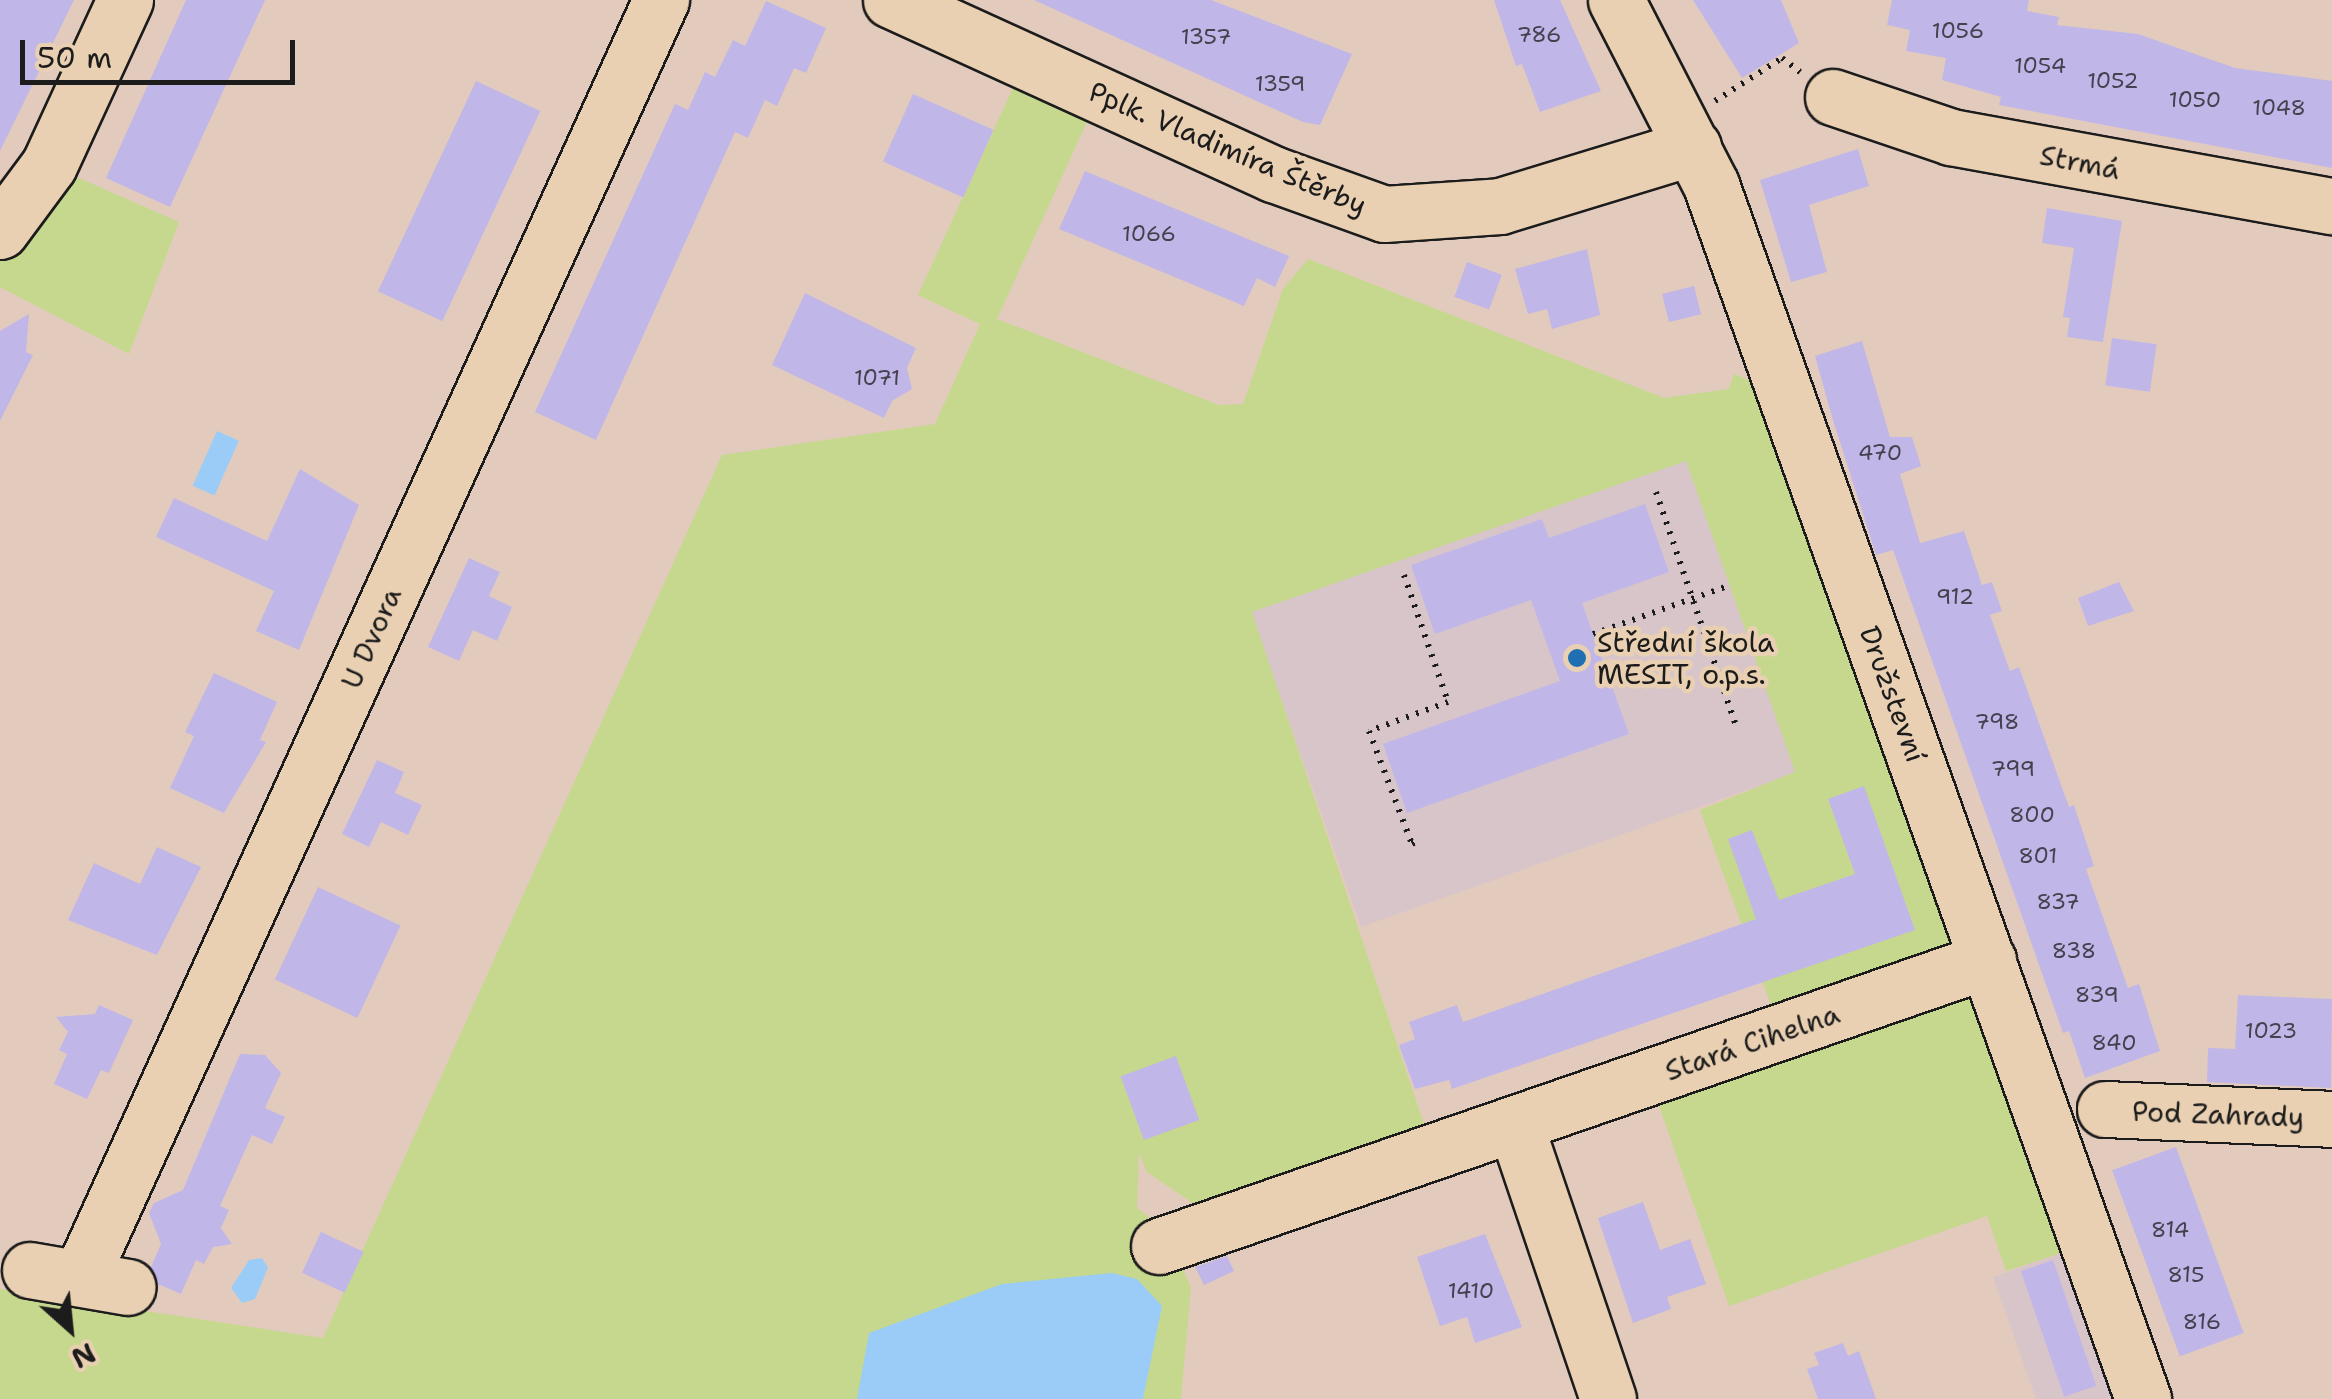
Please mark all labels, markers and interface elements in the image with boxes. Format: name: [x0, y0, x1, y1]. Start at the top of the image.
house number: 1056: [1932, 18, 1984, 44]
scale bar: [25, 20, 300, 82]
house number: 786: [1517, 22, 1561, 48]
house number: 1357: [1181, 24, 1231, 50]
text: 50 m: [37, 37, 112, 78]
house number: 1054: [2014, 53, 2066, 79]
house number: 1052: [2087, 68, 2139, 94]
house number: 1359: [1255, 71, 1305, 97]
street label: Pplk. Vladimíra Štěrby: [1084, 74, 1372, 222]
house number: 1050: [2169, 87, 2221, 113]
house number: 1048: [2252, 95, 2306, 121]
street label: Strmá: [2037, 138, 2123, 186]
house number: 1066: [1122, 221, 1176, 247]
house number: 1071: [854, 365, 900, 391]
house number: 470: [1858, 440, 1902, 466]
street label: U Dvora: [334, 582, 408, 694]
house number: 912: [1936, 584, 1974, 610]
street label: Družstevní: [1853, 621, 1933, 767]
place label: Střední škola MESIT, o.p.s.: [1597, 625, 1774, 691]
marker: Střední škola MESIT, o.p.s.: [1566, 647, 1588, 669]
house number: 798: [1974, 709, 2020, 735]
house number: 799: [1991, 756, 2035, 782]
house number: 800: [2009, 802, 2055, 828]
house number: 801: [2019, 843, 2057, 869]
house number: 837: [2036, 889, 2080, 915]
house number: 838: [2052, 938, 2096, 964]
house number: 839: [2075, 982, 2119, 1008]
street label: Stará Cihelna: [1660, 996, 1844, 1088]
house number: 1023: [2245, 1018, 2297, 1044]
house number: 840: [2091, 1030, 2137, 1056]
street label: Pod Zahrady: [2131, 1094, 2305, 1134]
house number: 814: [2151, 1217, 2189, 1243]
house number: 815: [2168, 1262, 2204, 1288]
house number: 1410: [1448, 1278, 1494, 1304]
north arrow: [20, 1279, 120, 1379]
house number: 816: [2183, 1309, 2221, 1335]
text: N: [65, 1334, 102, 1378]

